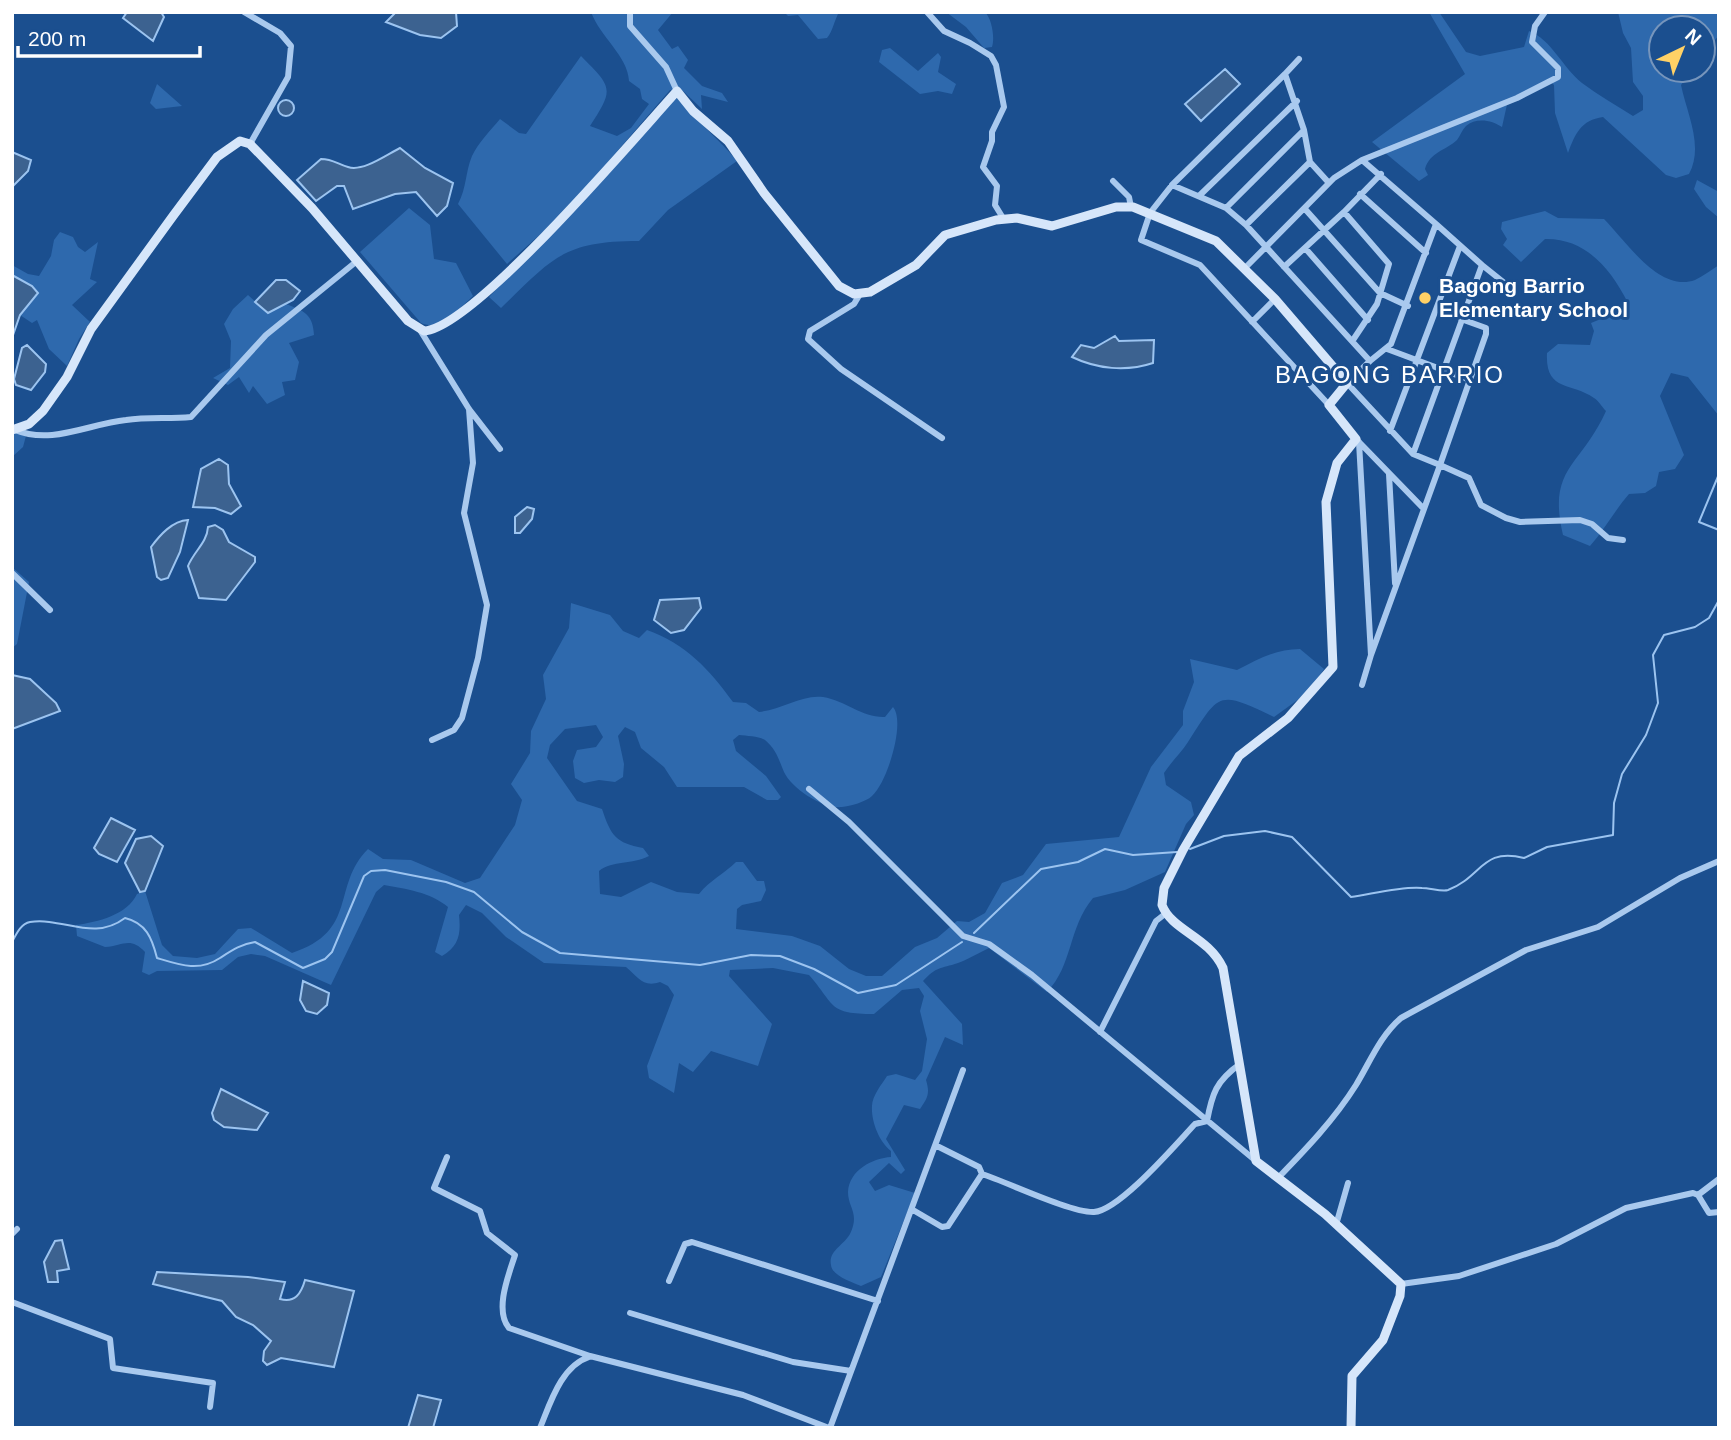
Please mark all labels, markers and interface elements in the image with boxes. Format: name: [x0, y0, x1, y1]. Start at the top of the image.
scale bar: [18, 14, 200, 58]
north arrow: [1647, 14, 1717, 84]
text: N: [1681, 25, 1705, 49]
text: 200 m: [28, 27, 86, 50]
place label: Bagong Barrio Elementary School: [1439, 274, 1628, 321]
marker: Bagong Barrio Elementary School: [1417, 290, 1433, 306]
district label: BAGONG BARRIO: [1275, 361, 1505, 388]

